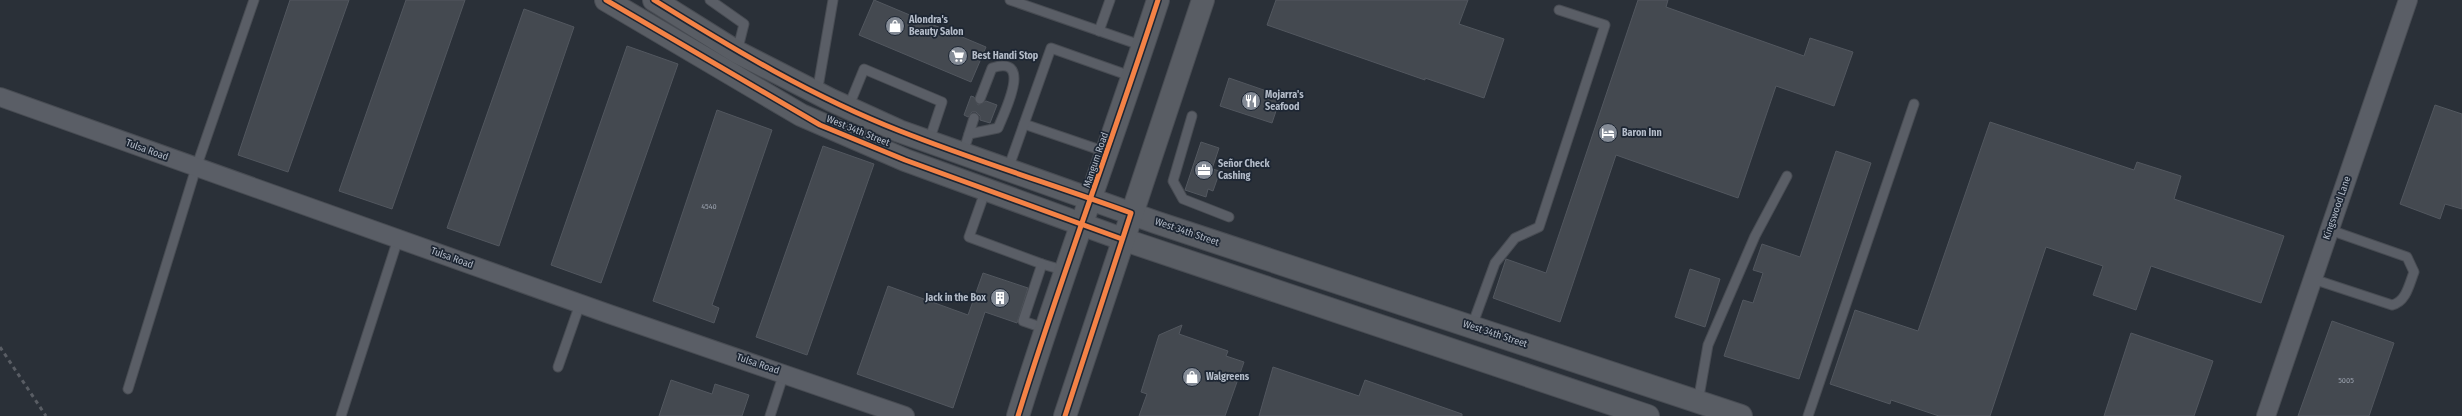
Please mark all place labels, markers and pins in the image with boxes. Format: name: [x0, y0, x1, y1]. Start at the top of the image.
place label: Alondra's Beauty Salon: [908, 14, 963, 38]
shop icon: Alondra's Beauty Salon: [884, 15, 906, 37]
supermarket icon: Best Handi Stop: [947, 45, 969, 67]
place label: Best Handi Stop: [972, 50, 1039, 62]
place label: Mojarra's Seafood: [1265, 89, 1304, 113]
restaurant icon: Mojarra's Seafood: [1240, 90, 1262, 112]
hotel icon: Baron Inn: [1597, 122, 1619, 144]
place label: Baron Inn: [1622, 127, 1662, 139]
place label: Señor Check Cashing: [1218, 158, 1270, 182]
office icon: Señor Check Cashing: [1193, 159, 1215, 181]
building icon: Jack in the Box: [989, 287, 1011, 309]
place label: Jack in the Box: [924, 292, 986, 304]
shop icon: Walgreens: [1181, 366, 1203, 388]
place label: Walgreens: [1206, 371, 1250, 383]

